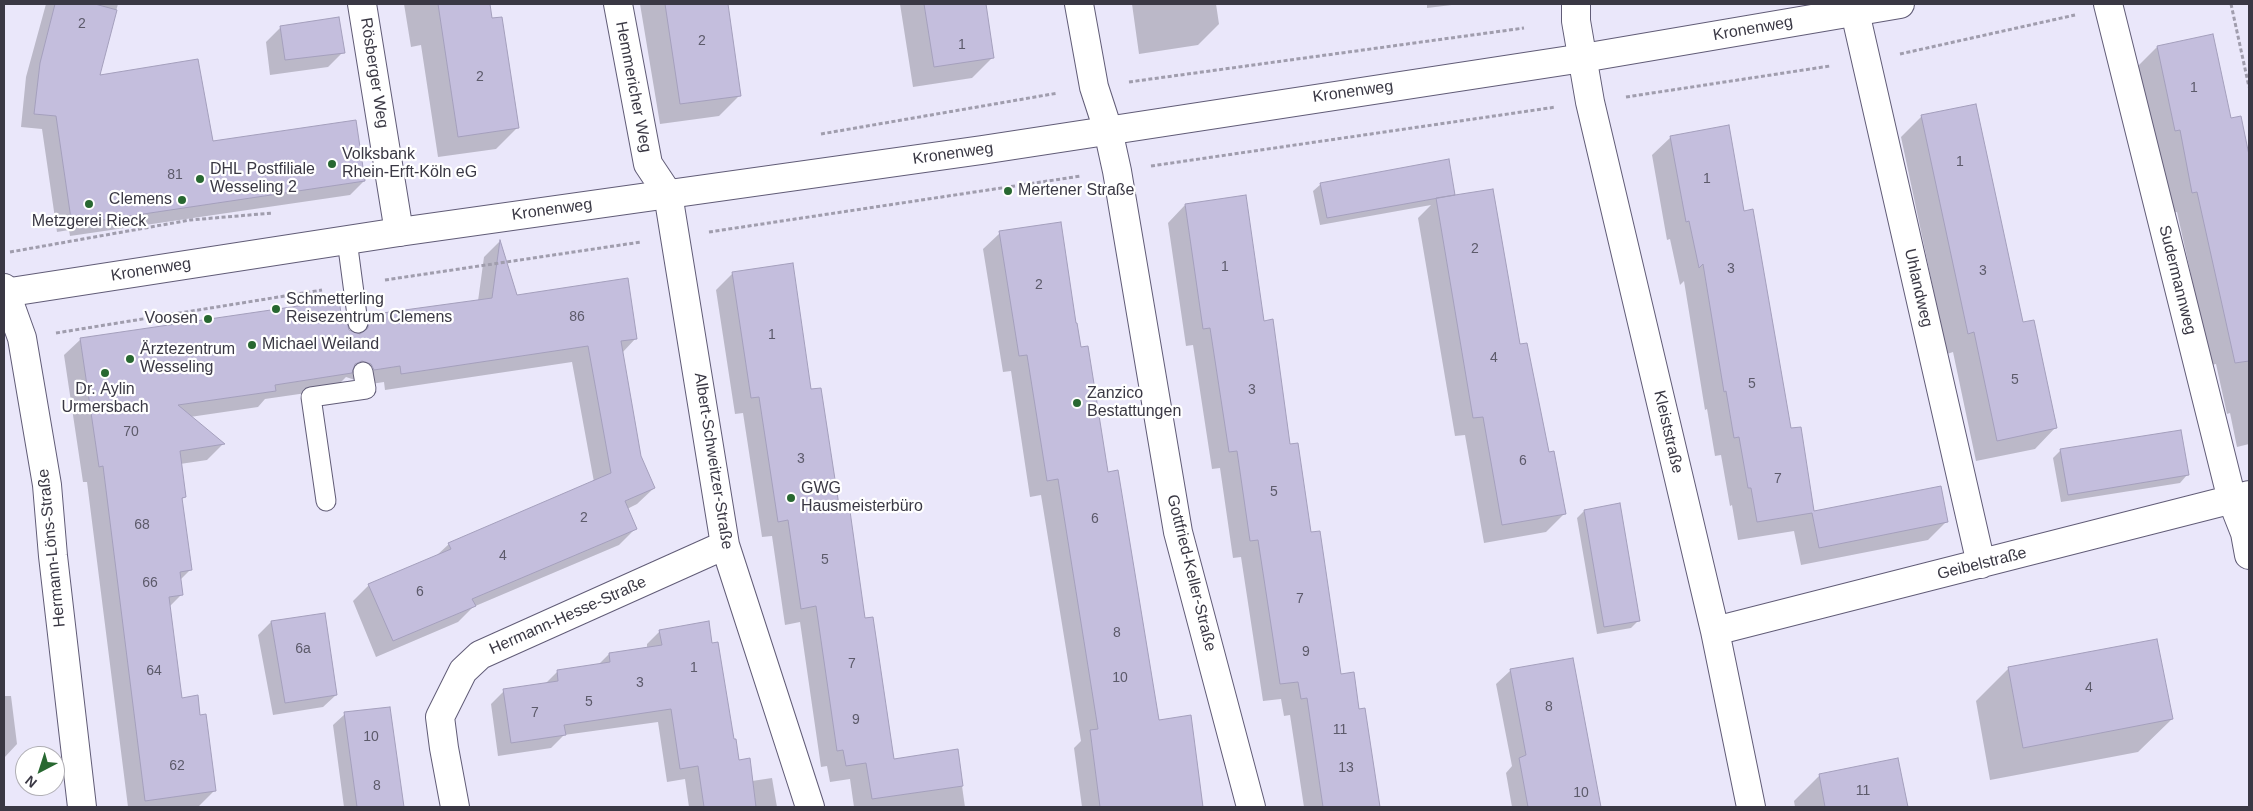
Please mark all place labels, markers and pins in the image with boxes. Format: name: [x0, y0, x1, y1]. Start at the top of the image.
place label: Volksbank Rhein-Erft-Köln eG: [342, 145, 477, 183]
marker: Volksbank Rhein-Erft-Köln eG: [326, 158, 338, 170]
place label: DHL Postfiliale Wesseling 2: [210, 160, 315, 198]
marker: DHL Postfiliale Wesseling 2: [194, 173, 206, 185]
place label: Mertener Straße: [1018, 181, 1134, 201]
marker: Mertener Straße: [1002, 185, 1014, 197]
place label: Clemens: [109, 190, 172, 210]
marker: Clemens: [176, 194, 188, 206]
marker: Metzgerei Rieck: [83, 198, 95, 210]
place label: Metzgerei Rieck: [32, 212, 146, 232]
place label: Schmetterling Reisezentrum Clemens: [286, 290, 452, 328]
marker: Schmetterling Reisezentrum Clemens: [270, 303, 282, 315]
place label: Voosen: [145, 309, 198, 329]
marker: Voosen: [202, 313, 214, 325]
place label: Michael Weiland: [262, 335, 379, 355]
marker: Michael Weiland: [246, 339, 258, 351]
place label: Ärztezentrum Wesseling: [140, 340, 235, 378]
marker: Ärztezentrum Wesseling: [124, 353, 136, 365]
marker: Dr. Aylin Urmersbach: [99, 367, 111, 379]
place label: Dr. Aylin Urmersbach: [61, 380, 149, 418]
place label: Zanzico Bestattungen: [1087, 384, 1181, 422]
marker: Zanzico Bestattungen: [1071, 397, 1083, 409]
place label: GWG Hausmeisterbüro: [801, 479, 923, 517]
marker: GWG Hausmeisterbüro: [785, 492, 797, 504]

